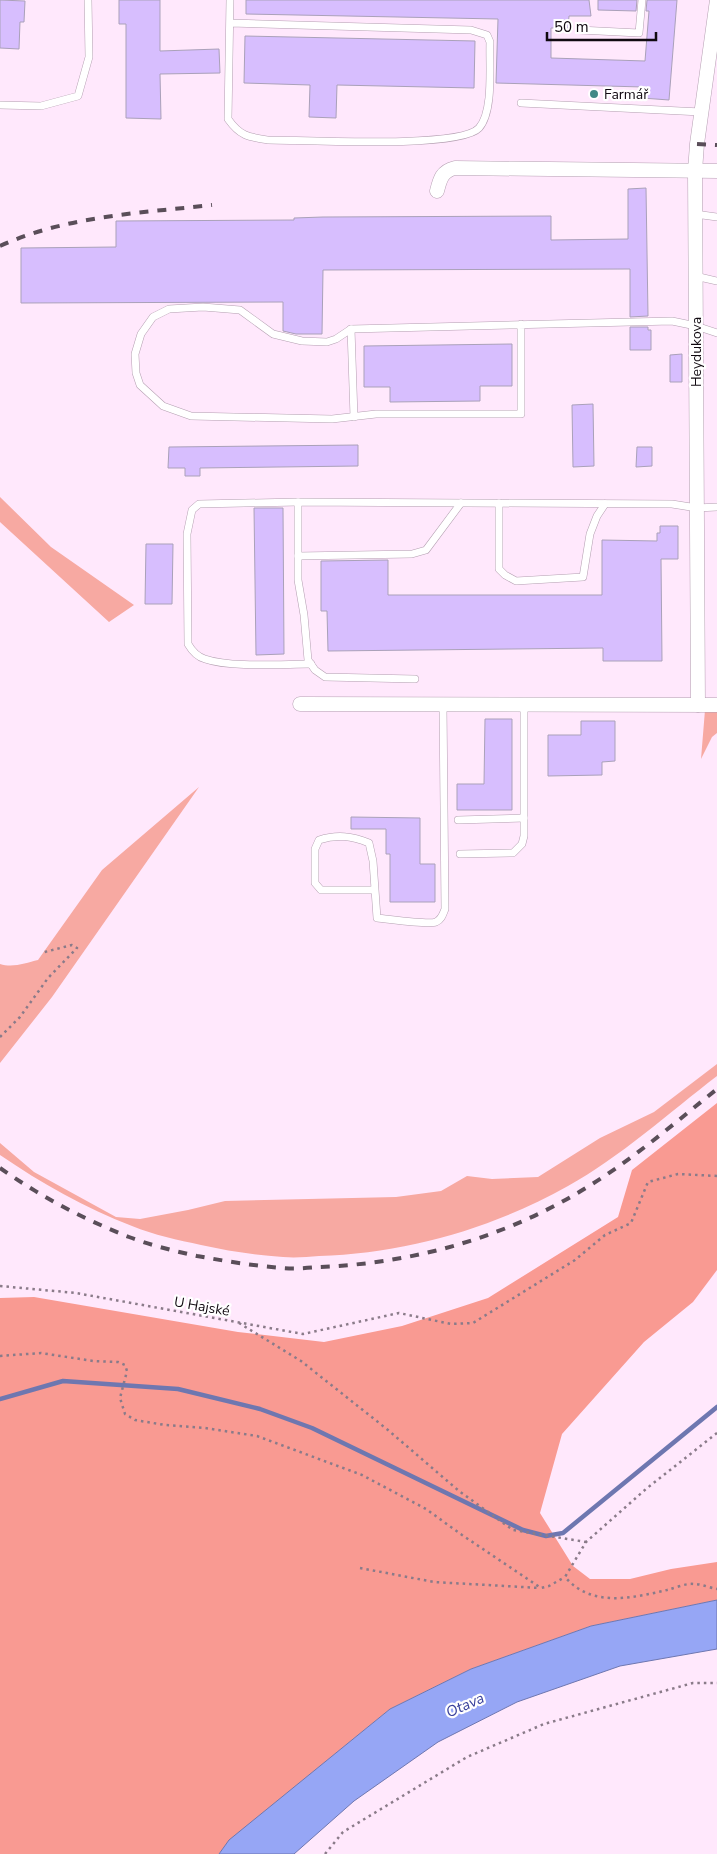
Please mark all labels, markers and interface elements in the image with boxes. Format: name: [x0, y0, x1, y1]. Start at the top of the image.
scale bar: [547, 10, 656, 42]
text: 50 m: [554, 17, 589, 37]
place label: Farmář: [604, 85, 649, 104]
marker: Farmář: [588, 88, 600, 100]
street label: Heydukova: [687, 317, 706, 387]
street label: U Hajské: [173, 1292, 231, 1321]
water label: Otava: [443, 1688, 487, 1722]

